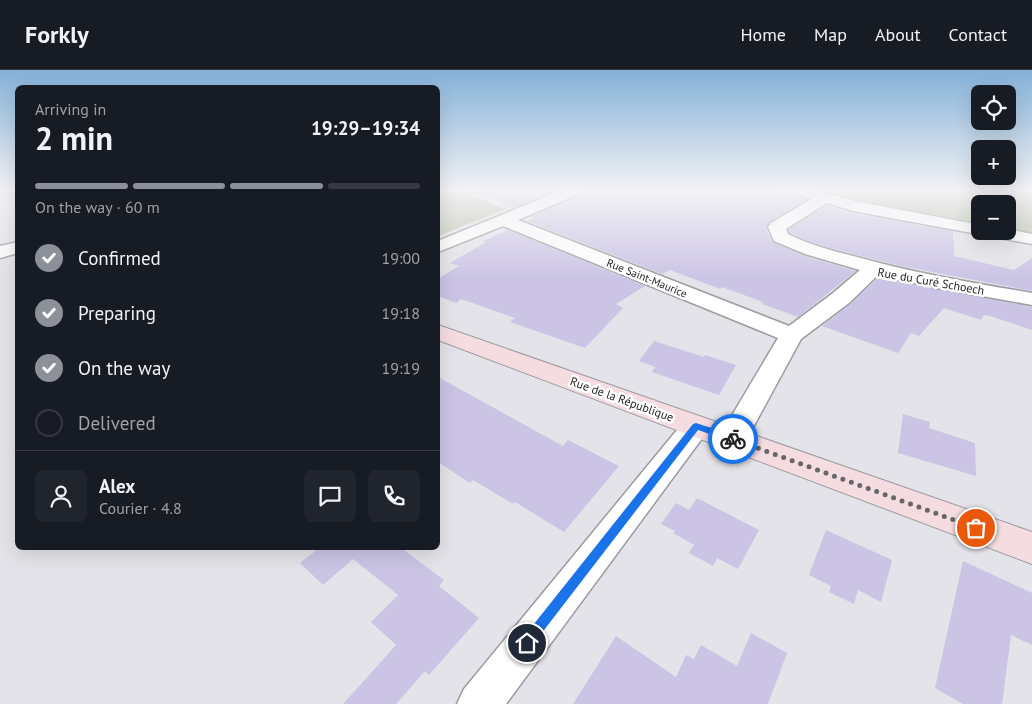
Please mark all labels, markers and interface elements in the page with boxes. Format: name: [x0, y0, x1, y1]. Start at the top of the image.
text: Forkly: [25, 19, 89, 50]
text: Home: [740, 23, 786, 46]
text: Map: [814, 23, 847, 46]
text: About: [875, 23, 921, 46]
text: Contact: [949, 23, 1007, 46]
map controls: [971, 85, 1016, 240]
button: locate: [971, 85, 1016, 130]
text: Arriving in: [35, 99, 106, 119]
text: 19:29–19:34: [311, 116, 420, 140]
text: 2 min: [35, 117, 113, 159]
button: +: [971, 140, 1016, 185]
button: −: [971, 195, 1016, 240]
text: On the way · 60 m: [35, 197, 160, 217]
icon: check: [35, 244, 63, 272]
text: Confirmed: [78, 246, 161, 270]
text: 19:00: [382, 248, 420, 268]
street label: Rue Saint-Maurice: [605, 255, 690, 301]
street label: Rue du Curé Schoech: [876, 264, 986, 298]
icon: check: [35, 299, 63, 327]
text: Preparing: [78, 301, 156, 325]
text: 19:18: [382, 303, 420, 323]
icon: check: [35, 354, 63, 382]
text: On the way: [78, 356, 170, 380]
text: 19:19: [382, 358, 420, 378]
street label: Rue de la République: [568, 373, 676, 425]
text: Delivered: [78, 411, 156, 435]
courier: [708, 414, 758, 464]
icon: bike: [719, 425, 747, 453]
button: person: [35, 470, 87, 522]
button: chat: [304, 470, 356, 522]
button: phone: [368, 470, 420, 522]
text: Alex: [99, 474, 135, 498]
text: Courier · 4.8: [99, 498, 182, 518]
pin: [955, 507, 997, 549]
icon: bag: [962, 514, 990, 542]
pin: [506, 622, 548, 664]
icon: home: [513, 629, 541, 657]

